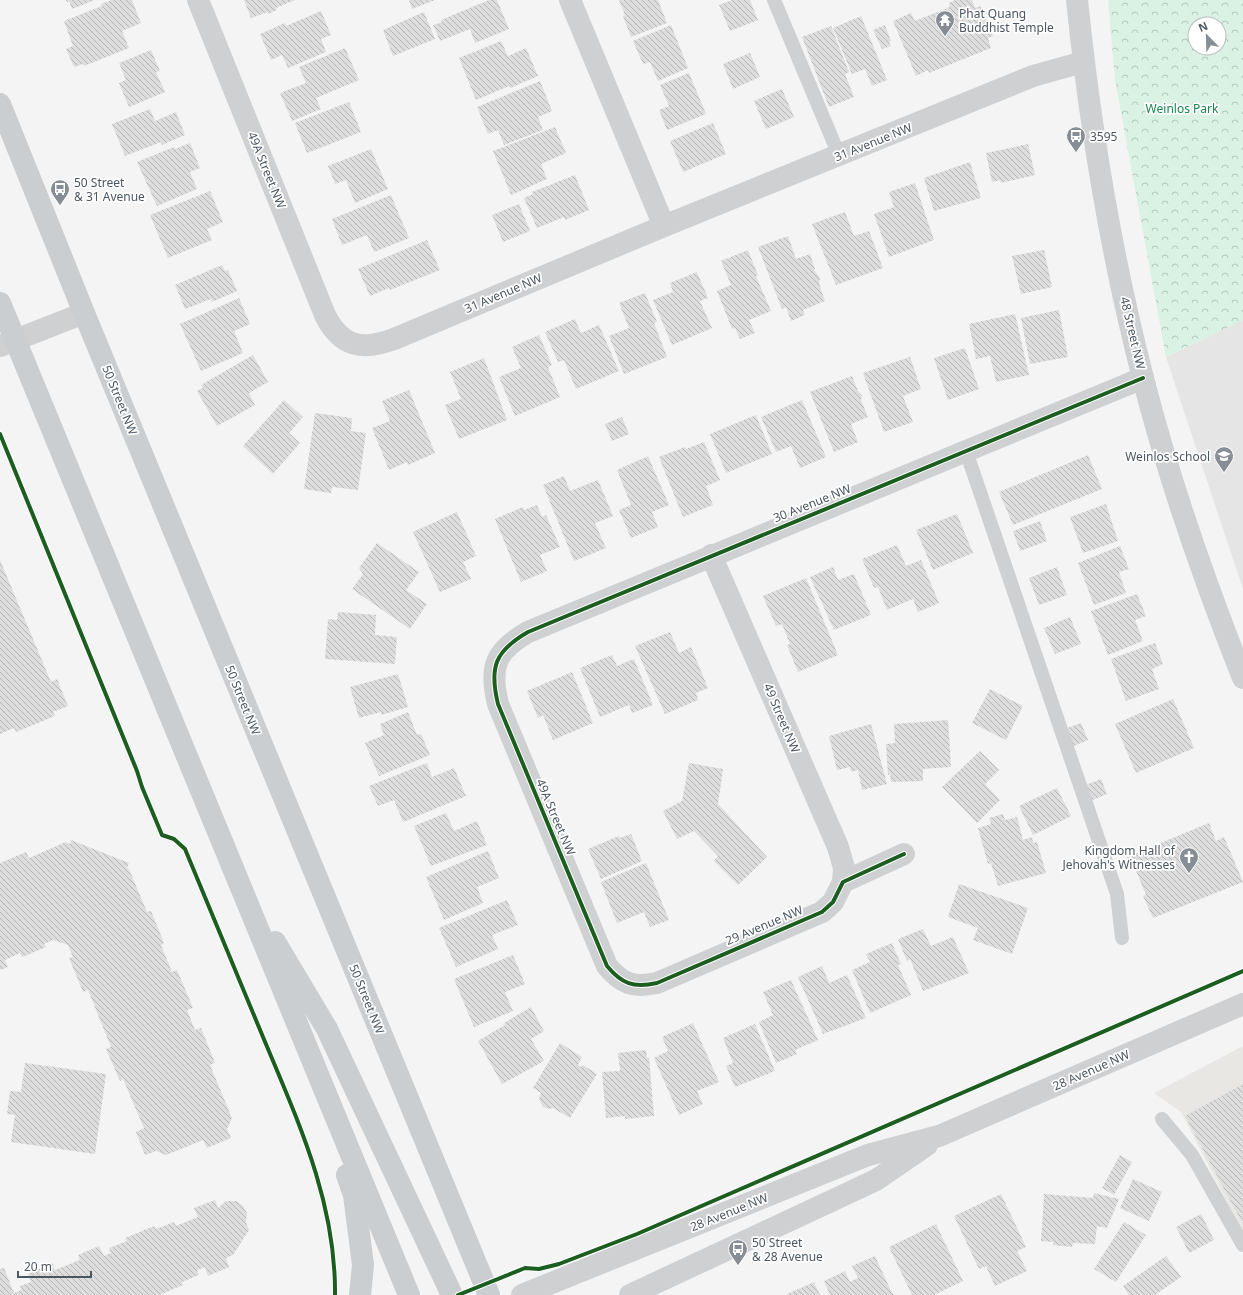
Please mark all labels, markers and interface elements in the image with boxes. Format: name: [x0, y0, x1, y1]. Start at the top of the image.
place label: Phat Quang Buddhist Temple: [959, 5, 1054, 36]
temple icon: Phat Quang Buddhist Temple: [934, 9, 956, 37]
north arrow: [1187, 16, 1227, 56]
text: N: [1196, 18, 1210, 35]
park label: Weinlos Park: [1146, 100, 1219, 117]
street label: 31 Avenue NW: [832, 119, 914, 165]
bus stop icon: 3595: [1065, 125, 1087, 153]
place label: 3595: [1090, 128, 1118, 145]
street label: 49A Street NW: [244, 129, 290, 211]
place label: 50 Street & 31 Avenue: [74, 174, 145, 205]
bus stop icon: 50 Street & 31 Avenue: [49, 178, 71, 206]
street label: 31 Avenue NW: [462, 269, 544, 317]
street label: 48 Street NW: [1116, 295, 1150, 371]
street label: 50 Street NW: [98, 363, 142, 437]
school or university icon: Weinlos School: [1213, 445, 1235, 473]
place label: Weinlos School: [1125, 448, 1210, 465]
street label: 30 Avenue NW: [771, 480, 853, 526]
street label: 50 Street NW: [221, 663, 265, 737]
street label: 49 Street NW: [760, 681, 804, 755]
street label: 49A Street NW: [532, 776, 580, 858]
place label: Kingdom Hall of Jehovah's Witnesses: [1061, 842, 1176, 873]
church icon: Kingdom Hall of Jehovah's Witnesses: [1178, 846, 1200, 874]
street label: 29 Avenue NW: [723, 901, 805, 949]
street label: 50 Street NW: [345, 962, 389, 1036]
street label: 28 Avenue NW: [1050, 1045, 1132, 1095]
street label: 28 Avenue NW: [688, 1189, 770, 1235]
place label: 50 Street & 28 Avenue: [752, 1234, 823, 1265]
bus stop icon: 50 Street & 28 Avenue: [727, 1238, 749, 1266]
scale bar: [18, 1253, 91, 1279]
text: 20 m: [24, 1258, 52, 1275]

